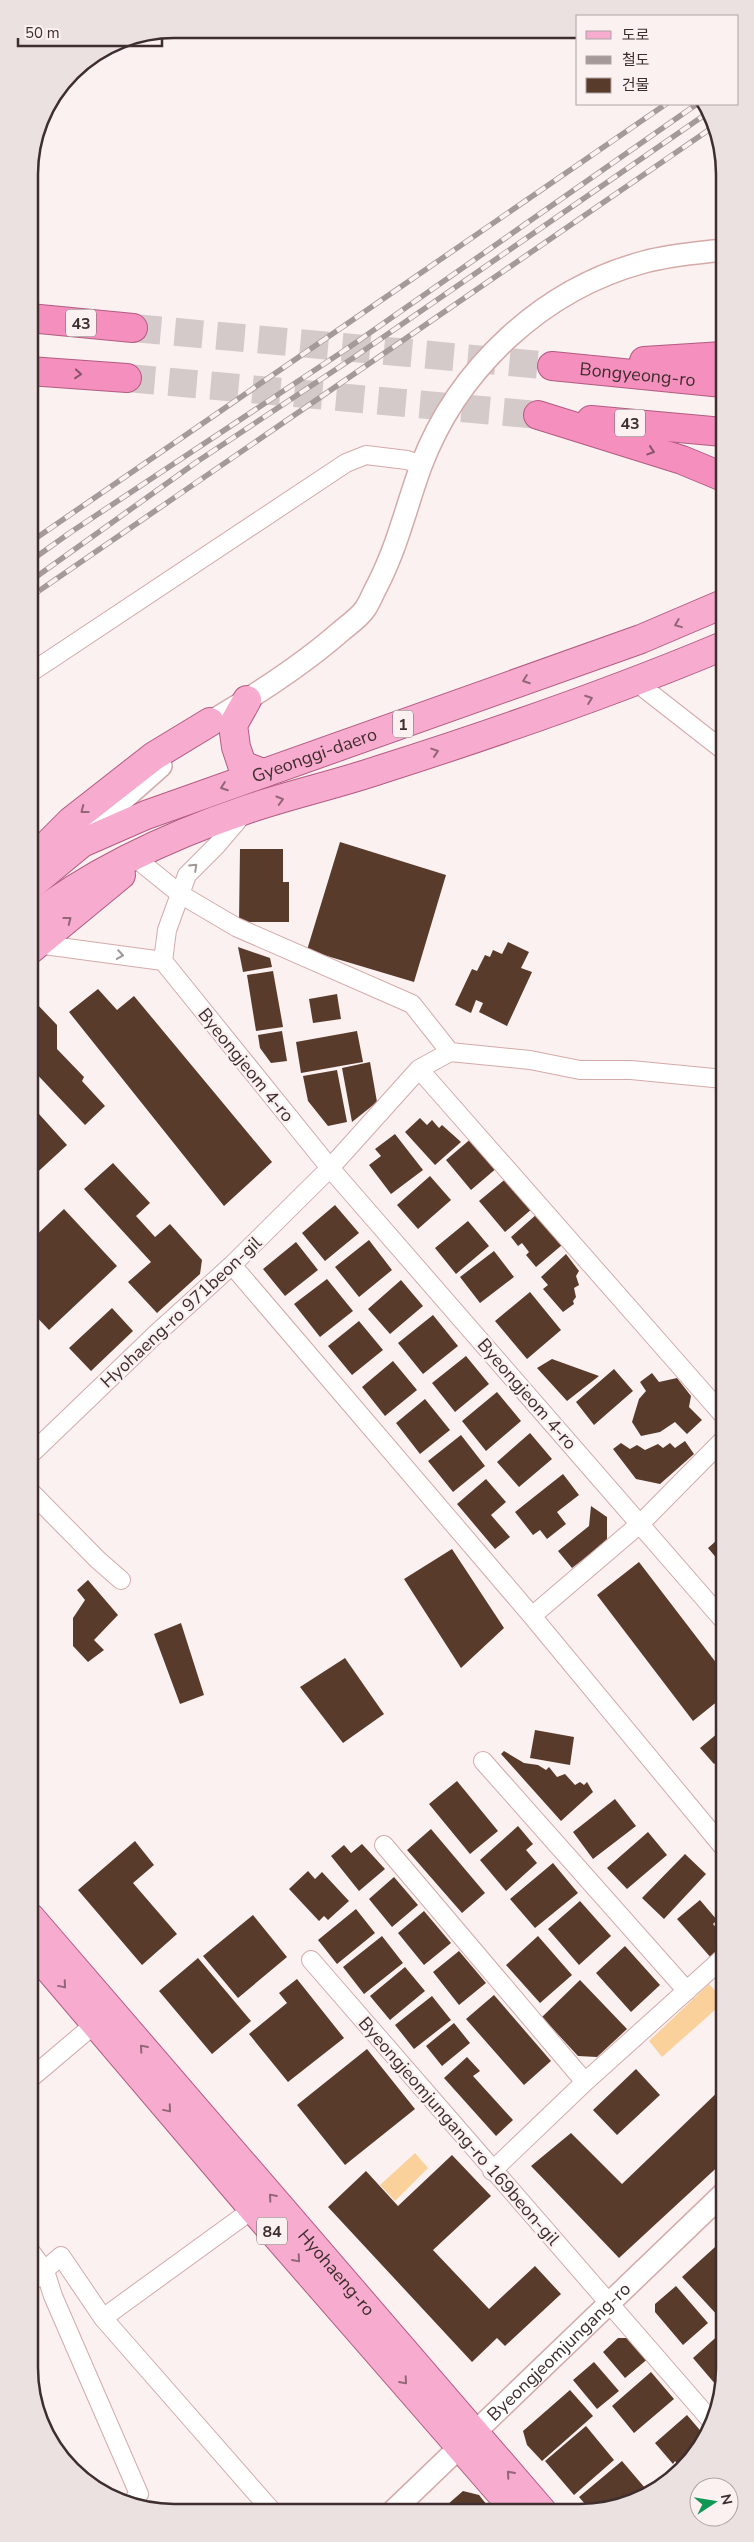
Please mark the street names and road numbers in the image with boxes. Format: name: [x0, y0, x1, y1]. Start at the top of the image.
road number: 43: [66, 309, 96, 336]
street label: Bongyeong-ro: [578, 357, 697, 392]
road number: 43: [615, 409, 645, 436]
road number: 1: [393, 711, 413, 738]
street label: Gyeonggi-daero: [248, 722, 380, 788]
street label: Byeongjeom 4-ro: [193, 1003, 299, 1127]
street label: Hyohaeng-ro 971beon-gil: [95, 1230, 267, 1393]
street label: Byeongjeom 4-ro: [472, 1333, 582, 1455]
street label: Byeongjeomjungang-ro 169beon-gil: [353, 2012, 565, 2251]
road number: 84: [257, 2218, 287, 2244]
street label: Hyohaeng-ro: [292, 2224, 381, 2321]
street label: Byeongjeomjungang-ro: [482, 2277, 636, 2426]

